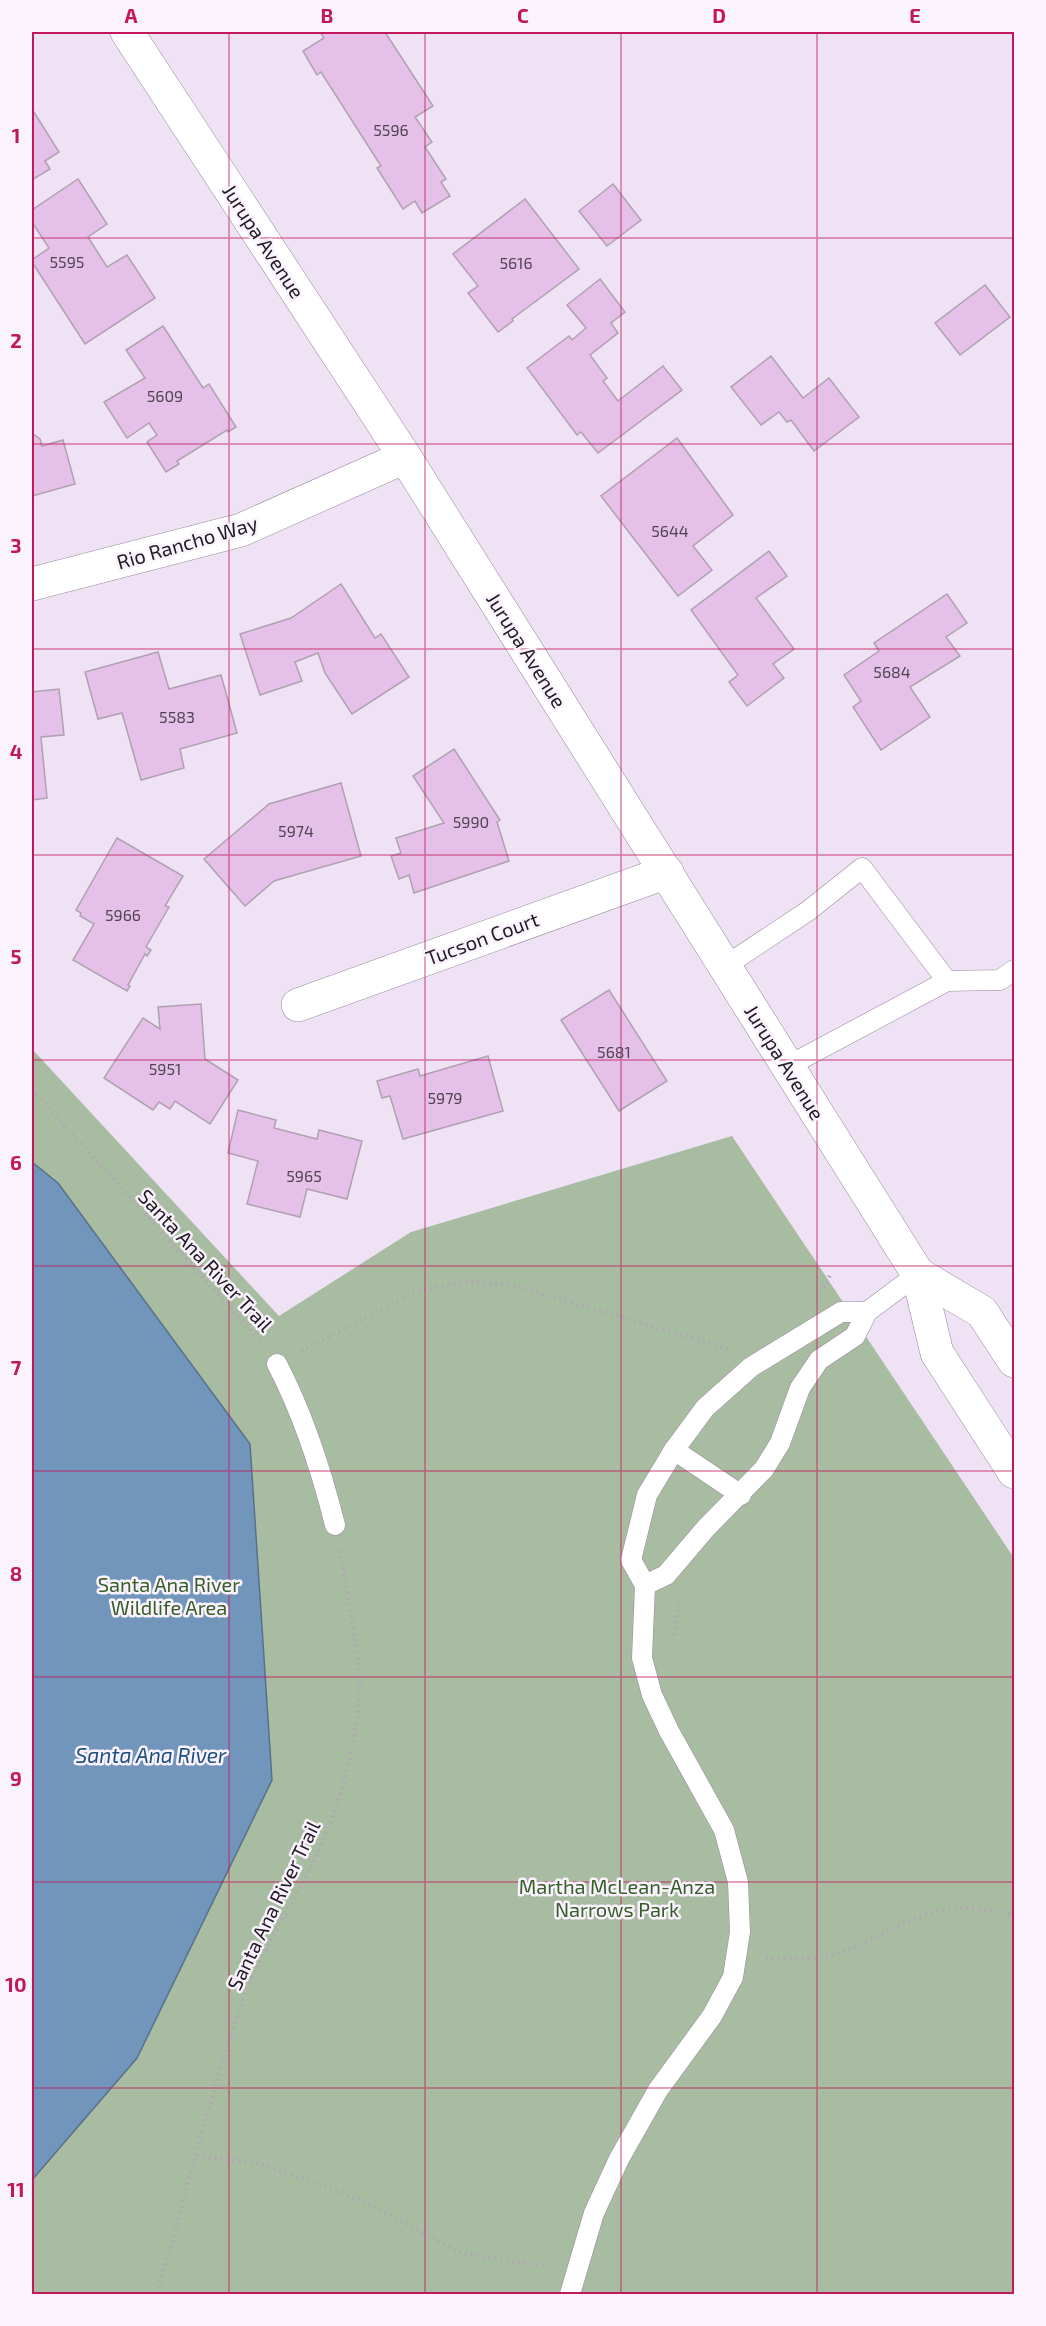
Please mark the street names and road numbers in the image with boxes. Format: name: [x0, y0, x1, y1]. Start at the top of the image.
street label: Jurupa Avenue: [218, 179, 310, 303]
street label: Rio Rancho Way: [114, 510, 261, 574]
street label: Jurupa Avenue: [482, 588, 572, 712]
street label: Tucson Court: [422, 906, 542, 970]
street label: Jurupa Avenue: [740, 1000, 830, 1124]
street label: Santa Ana River Trail: [134, 1184, 278, 1336]
street label: Santa Ana River Trail: [222, 1816, 325, 1994]

